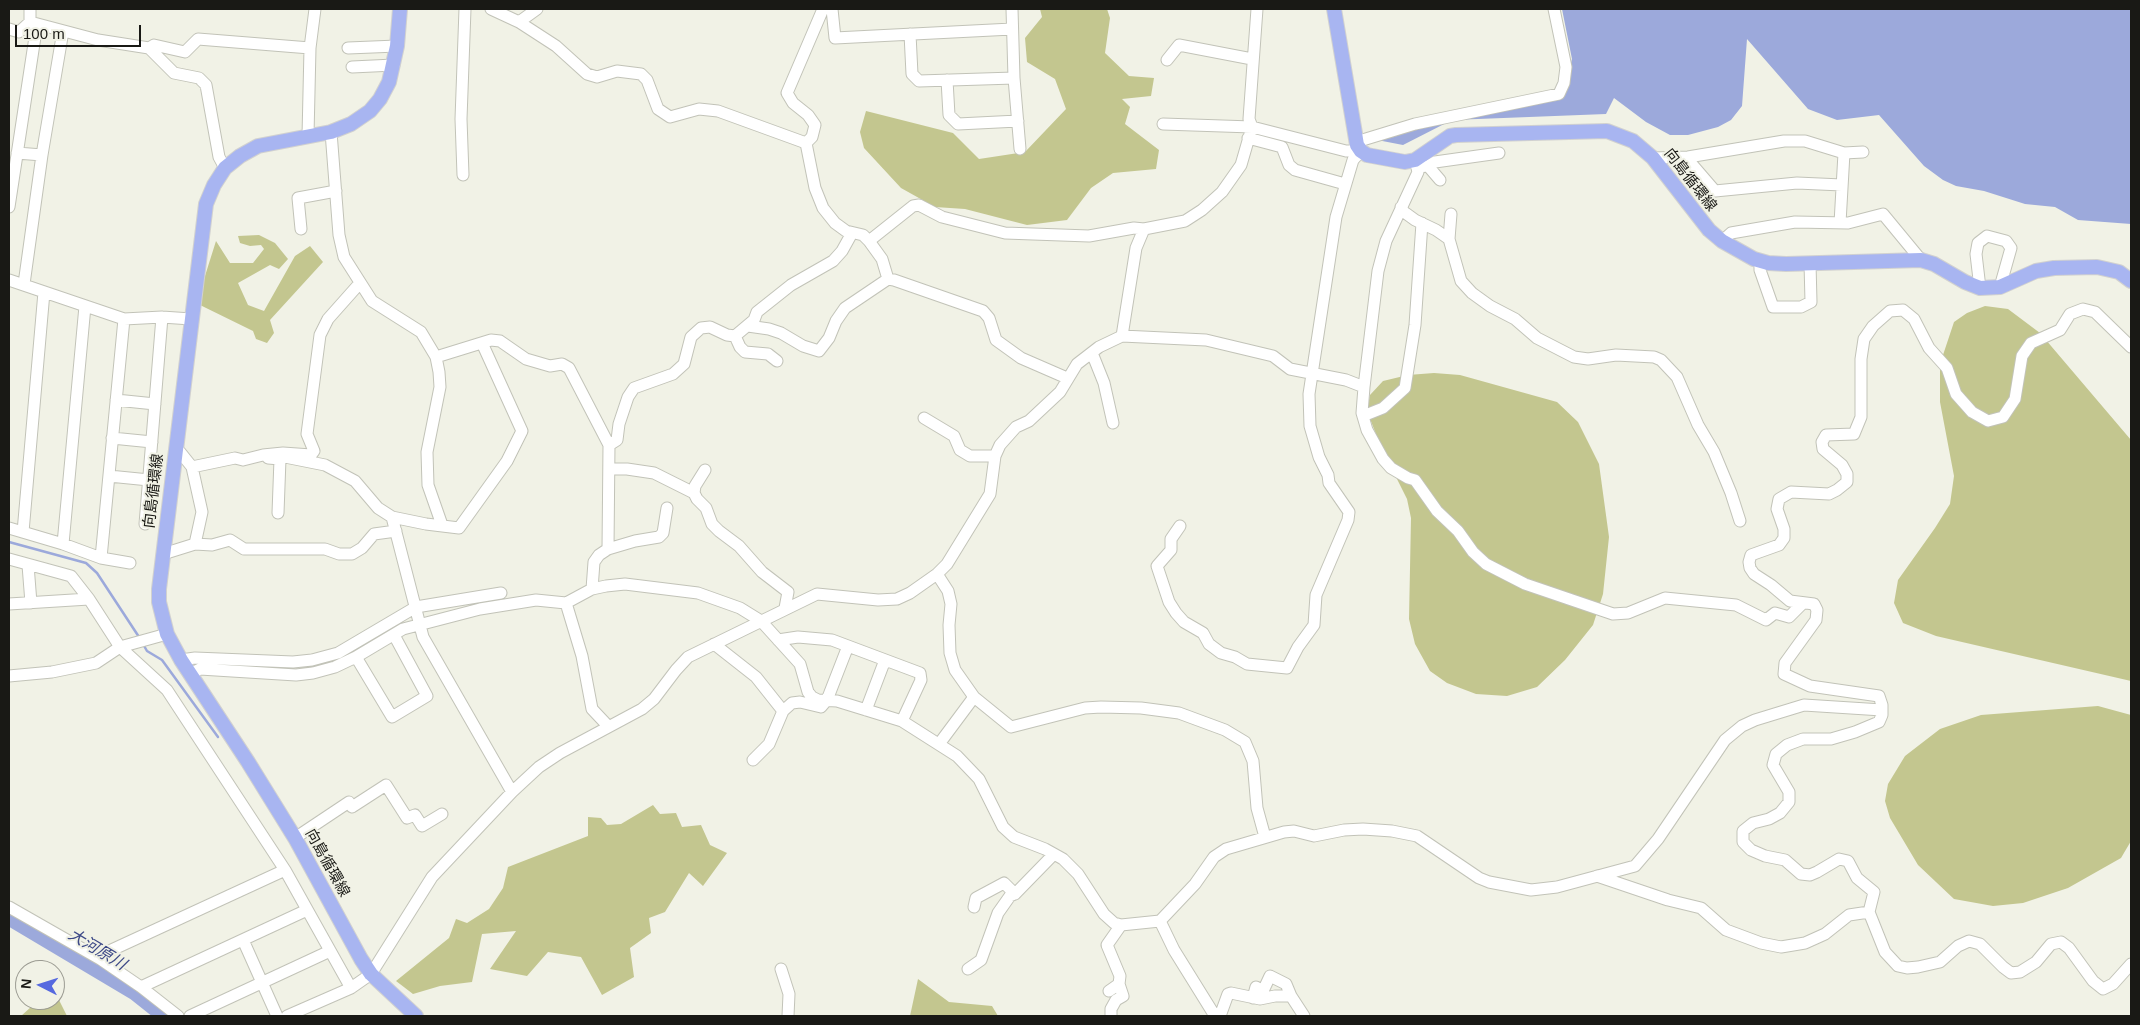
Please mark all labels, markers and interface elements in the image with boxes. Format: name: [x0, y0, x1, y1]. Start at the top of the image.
scale bar: [18, 15, 144, 47]
text: 100 m: [23, 25, 65, 42]
street label: 向島循環線: [1660, 145, 1720, 215]
street label: 向島循環線: [140, 453, 168, 529]
street label: 向島循環線: [301, 826, 353, 900]
water label: 大河原川: [65, 925, 129, 975]
north arrow: [15, 960, 65, 1010]
text: N: [18, 978, 34, 990]

